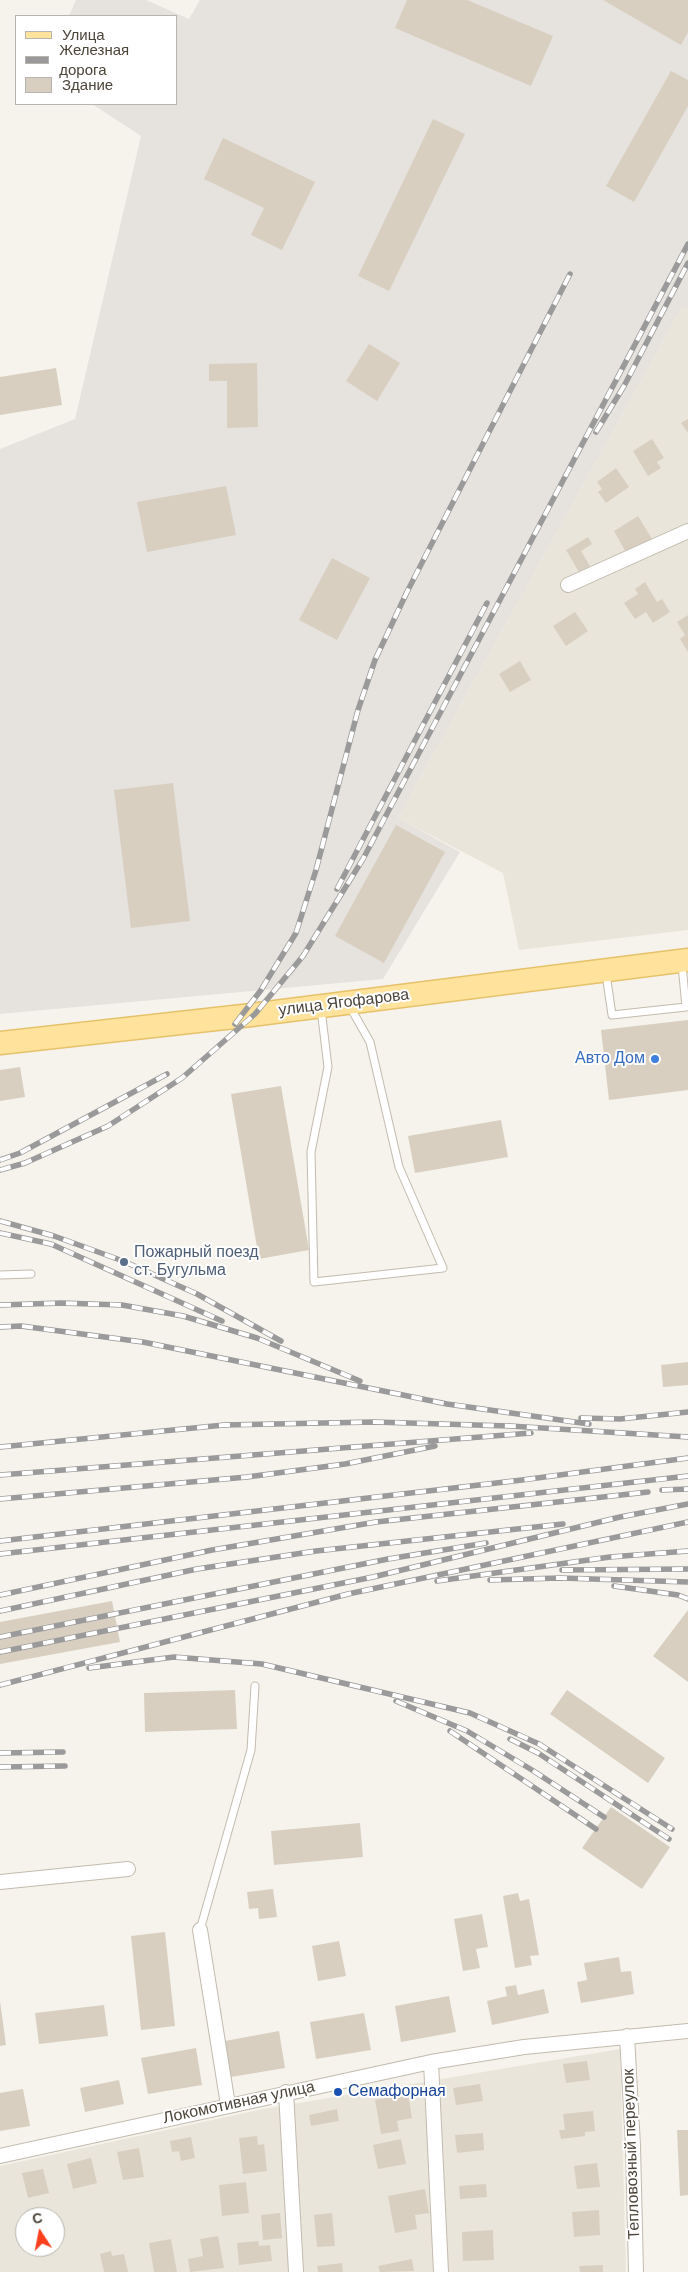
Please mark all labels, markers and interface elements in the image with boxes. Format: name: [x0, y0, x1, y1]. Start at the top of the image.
legend: [15, 15, 178, 105]
text: Улица: [62, 25, 105, 45]
text: Железная дорога: [59, 40, 129, 80]
text: Здание: [62, 75, 113, 95]
street label: улица Ягофарова: [278, 985, 410, 1021]
place label: Авто Дом: [575, 1049, 645, 1069]
marker: Авто Дом: [649, 1053, 661, 1065]
place label: Пожарный поезд ст. Бугульма: [134, 1243, 259, 1281]
marker: Пожарный поезд ст. Бугульма: [118, 1256, 130, 1268]
street label: Тепловозный переулок: [619, 2068, 645, 2240]
street label: Локомотивная улица: [161, 2078, 317, 2128]
place label: Семафорная: [348, 2082, 446, 2102]
marker: Семафорная: [332, 2086, 344, 2098]
north arrow: [15, 2207, 65, 2257]
text: С: [31, 2208, 44, 2228]

